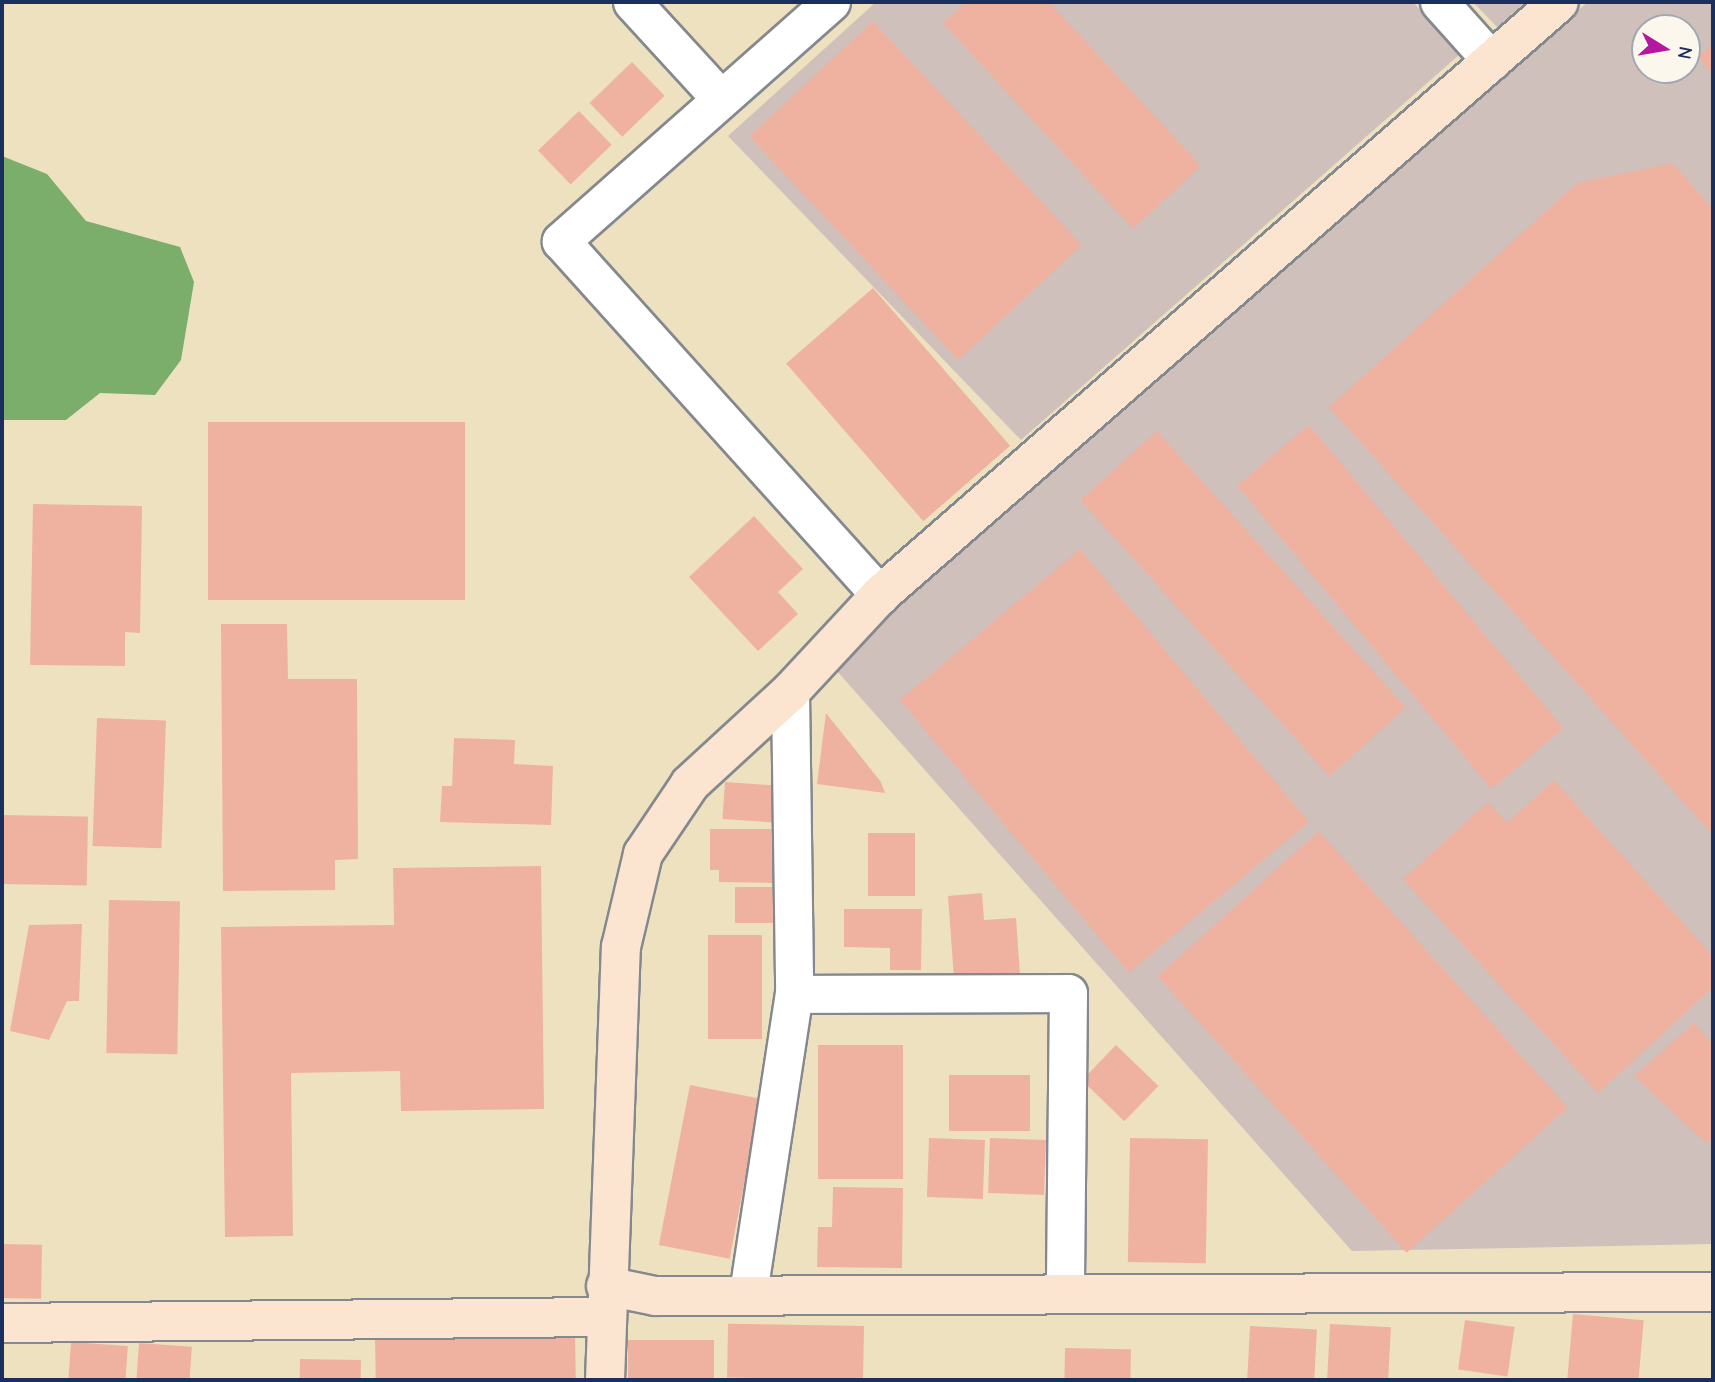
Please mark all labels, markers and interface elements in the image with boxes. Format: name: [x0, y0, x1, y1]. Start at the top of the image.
north arrow: [1631, 14, 1701, 84]
text: N: [1673, 44, 1697, 61]

